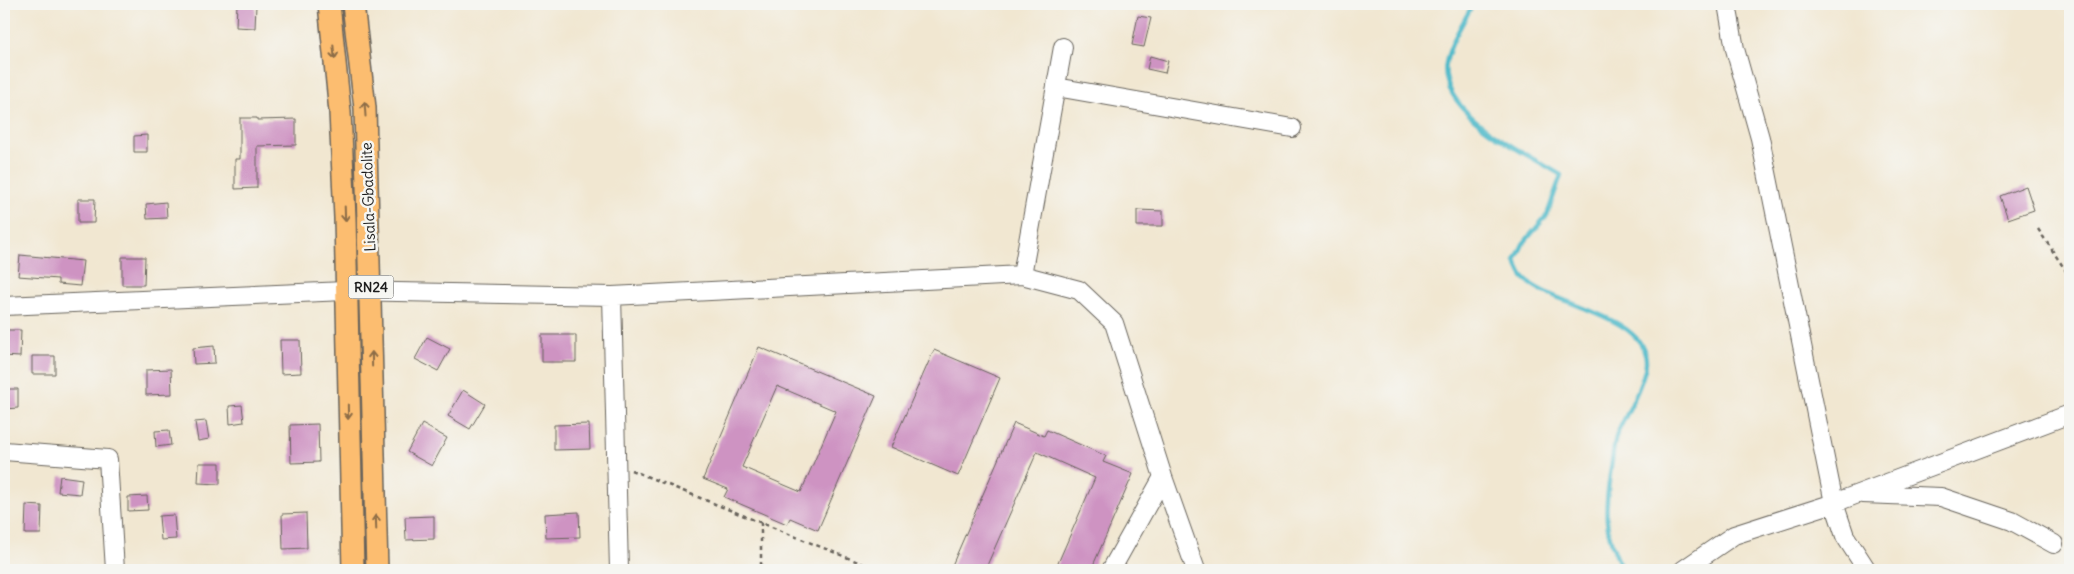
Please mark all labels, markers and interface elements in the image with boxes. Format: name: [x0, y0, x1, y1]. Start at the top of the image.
one-way arrow: [329, 44, 339, 60]
one-way arrow: [360, 101, 369, 117]
street label: Lisala-Gbadolite: [357, 142, 379, 252]
one-way arrow: [340, 206, 349, 222]
road number: RN24: [348, 276, 394, 298]
one-way arrow: [367, 351, 377, 368]
one-way arrow: [343, 404, 352, 420]
one-way arrow: [371, 514, 380, 530]

